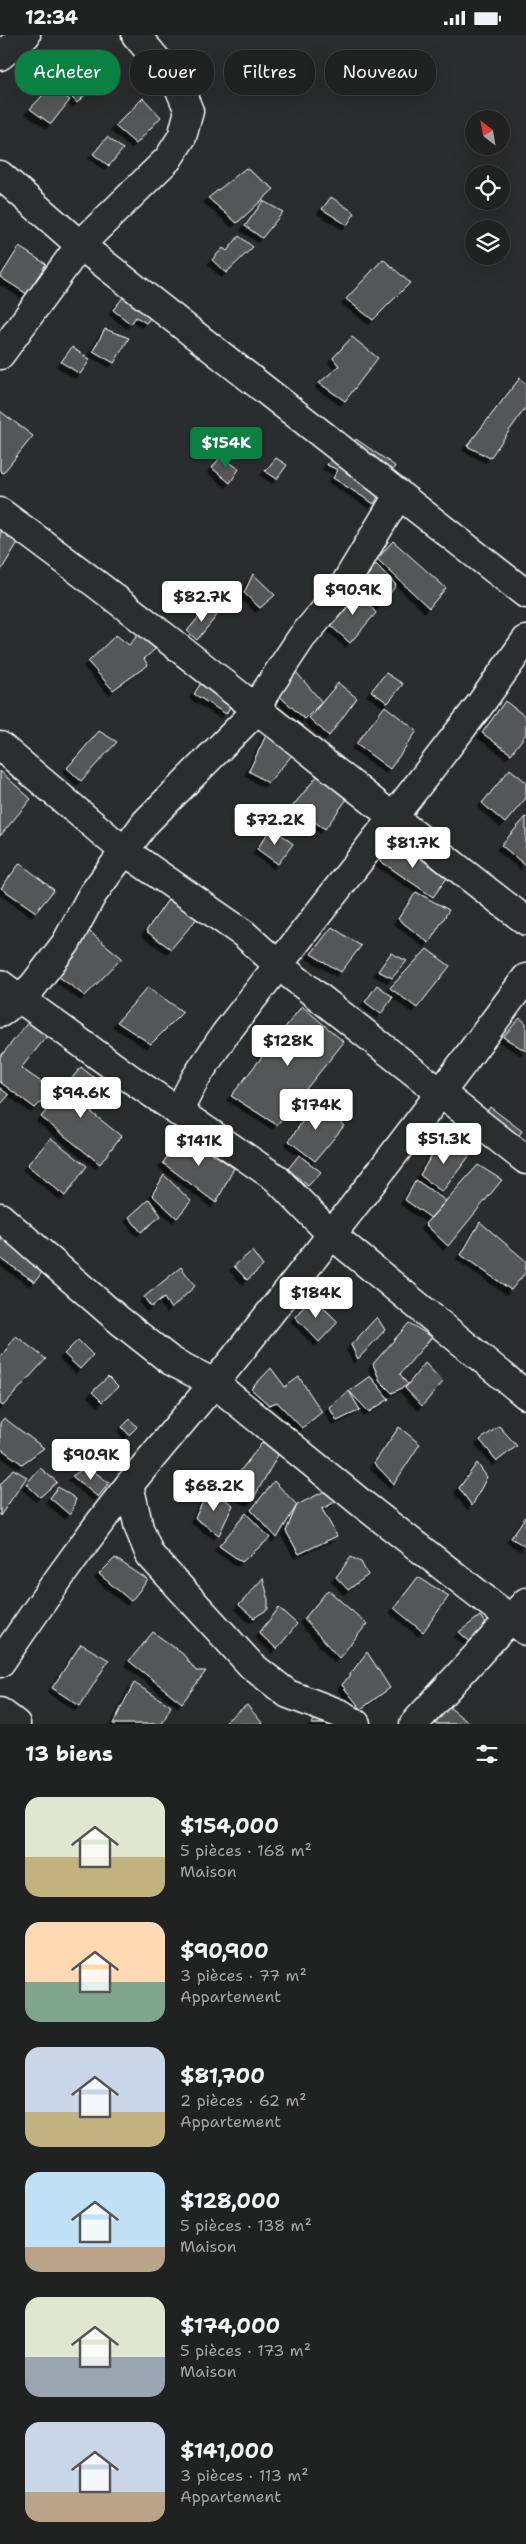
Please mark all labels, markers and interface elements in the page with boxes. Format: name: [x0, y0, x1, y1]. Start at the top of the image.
text: 12:34: [25, 5, 78, 30]
chip: Acheter: [15, 50, 120, 95]
chip: Louer: [130, 50, 214, 95]
chip: Filtres: [224, 50, 315, 95]
chip: Nouveau: [325, 50, 436, 95]
north arrow: [465, 110, 510, 155]
map controls: [465, 110, 510, 265]
button: locate: [465, 165, 510, 210]
button: layers: [465, 220, 510, 265]
pin: $154K: [191, 427, 261, 469]
text: $154K: [201, 432, 251, 453]
pin: $90.9K: [312, 573, 394, 616]
text: $90.9K: [325, 579, 381, 600]
pin: $82.7K: [161, 581, 243, 623]
text: $82.7K: [173, 586, 231, 607]
pin: $72.2K: [234, 803, 316, 846]
text: $72.2K: [246, 809, 304, 830]
pin: $81.7K: [372, 827, 454, 869]
text: $81.7K: [386, 832, 440, 853]
pin: $128K: [253, 1025, 323, 1067]
text: $128K: [263, 1030, 313, 1051]
pin: $94.6K: [40, 1077, 122, 1119]
text: $94.6K: [52, 1082, 110, 1103]
pin: $174K: [281, 1089, 351, 1131]
text: $174K: [291, 1094, 341, 1115]
pin: $51.3K: [403, 1123, 485, 1165]
pin: $141K: [164, 1125, 234, 1167]
text: $51.3K: [417, 1128, 471, 1149]
text: $141K: [176, 1130, 222, 1151]
pin: $184K: [281, 1277, 351, 1319]
text: $184K: [291, 1282, 341, 1303]
pin: $90.9K: [50, 1439, 132, 1481]
text: $90.9K: [63, 1444, 119, 1465]
pin: $68.2K: [173, 1469, 255, 1512]
text: $68.2K: [184, 1475, 244, 1496]
text: 13 biens: [25, 1740, 113, 1768]
icon: filters: [473, 1740, 501, 1768]
text: $154,000: [180, 1812, 279, 1840]
icon: home: [65, 1817, 125, 1877]
text: 5 pièces · 168 m²: [180, 1840, 312, 1861]
text: Maison: [180, 1861, 237, 1882]
text: $90,900: [180, 1937, 269, 1965]
icon: home: [65, 1942, 125, 2002]
text: 3 pièces · 77 m²: [180, 1965, 307, 1986]
text: Appartement: [180, 1986, 281, 2007]
text: $81,700: [180, 2062, 265, 2090]
icon: home: [65, 2067, 125, 2127]
text: 2 pièces · 62 m²: [180, 2090, 307, 2111]
text: Appartement: [180, 2111, 281, 2132]
text: $128,000: [180, 2187, 280, 2215]
icon: home: [65, 2192, 125, 2252]
text: 5 pièces · 138 m²: [180, 2215, 312, 2236]
text: Maison: [180, 2236, 237, 2257]
text: $174,000: [180, 2312, 280, 2340]
icon: home: [65, 2317, 125, 2377]
text: 5 pièces · 173 m²: [180, 2340, 311, 2361]
text: Maison: [180, 2361, 237, 2382]
text: $141,000: [180, 2437, 274, 2465]
icon: home: [65, 2442, 125, 2502]
text: 3 pièces · 113 m²: [180, 2465, 309, 2486]
text: Appartement: [180, 2486, 281, 2507]

